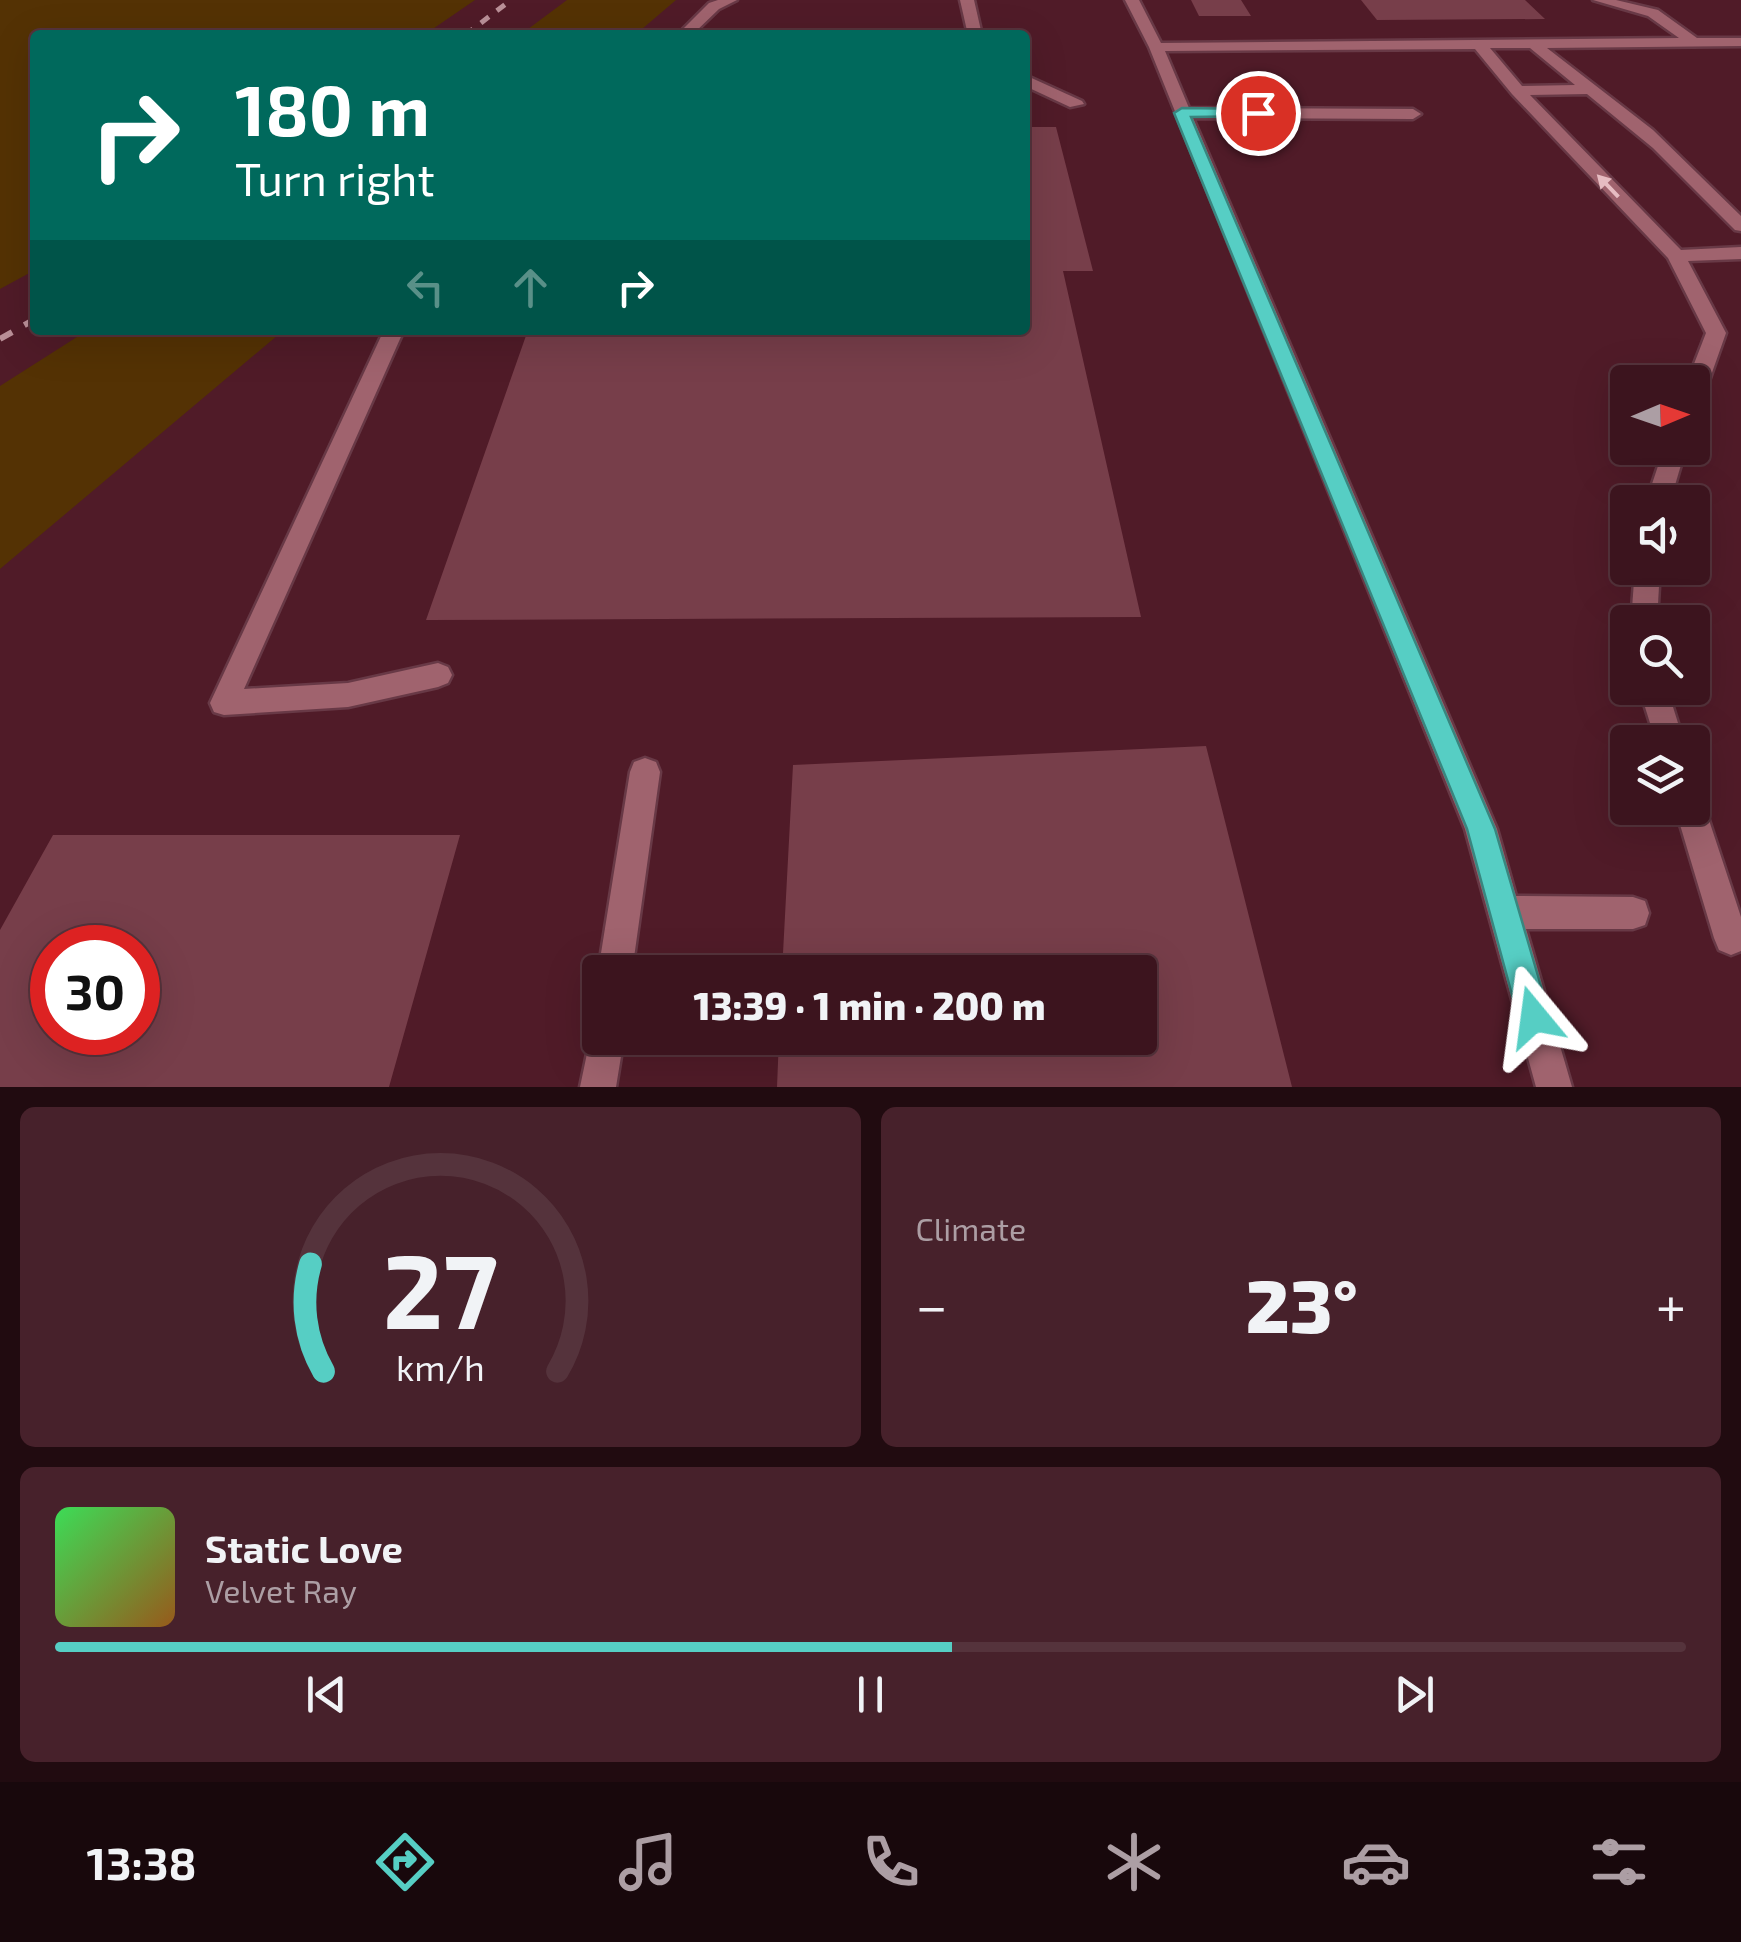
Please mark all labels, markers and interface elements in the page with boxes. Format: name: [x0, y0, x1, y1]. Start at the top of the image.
text: 180 m: [235, 66, 430, 150]
icon: right: [70, 70, 200, 200]
pin: [1216, 71, 1301, 156]
icon: arrive: [1231, 86, 1286, 141]
text: Turn right: [235, 151, 435, 205]
one-way arrow: [1597, 174, 1621, 198]
icon: left: [398, 260, 453, 315]
icon: ahead: [503, 260, 558, 315]
icon: right: [608, 260, 663, 315]
north arrow: [1610, 365, 1710, 465]
map controls: [1610, 365, 1710, 825]
button: sound: [1610, 485, 1710, 585]
button: search: [1610, 605, 1710, 705]
button: layers: [1610, 725, 1710, 825]
speed limit sign: 30: [30, 925, 160, 1055]
position arrow: [1482, 965, 1586, 1069]
text: 13:39 · 1 min · 200 m: [694, 982, 1045, 1028]
text: Climate: [916, 1209, 1026, 1247]
text: 27: [383, 1225, 498, 1350]
text: 23°: [1246, 1258, 1358, 1348]
text: −: [916, 1271, 948, 1337]
text: +: [1656, 1271, 1686, 1337]
text: km/h: [396, 1345, 485, 1388]
text: Static Love: [205, 1525, 403, 1571]
text: Velvet Ray: [205, 1571, 357, 1609]
icon: previous: [299, 1667, 354, 1722]
icon: pause: [843, 1667, 898, 1722]
icon: next: [1387, 1667, 1442, 1722]
icon: directions: [370, 1827, 440, 1897]
icon: music: [613, 1827, 683, 1897]
icon: phone: [856, 1827, 926, 1897]
icon: climate: [1099, 1827, 1169, 1897]
icon: car: [1341, 1827, 1411, 1897]
icon: filters: [1584, 1827, 1654, 1897]
text: 13:38: [86, 1835, 197, 1889]

